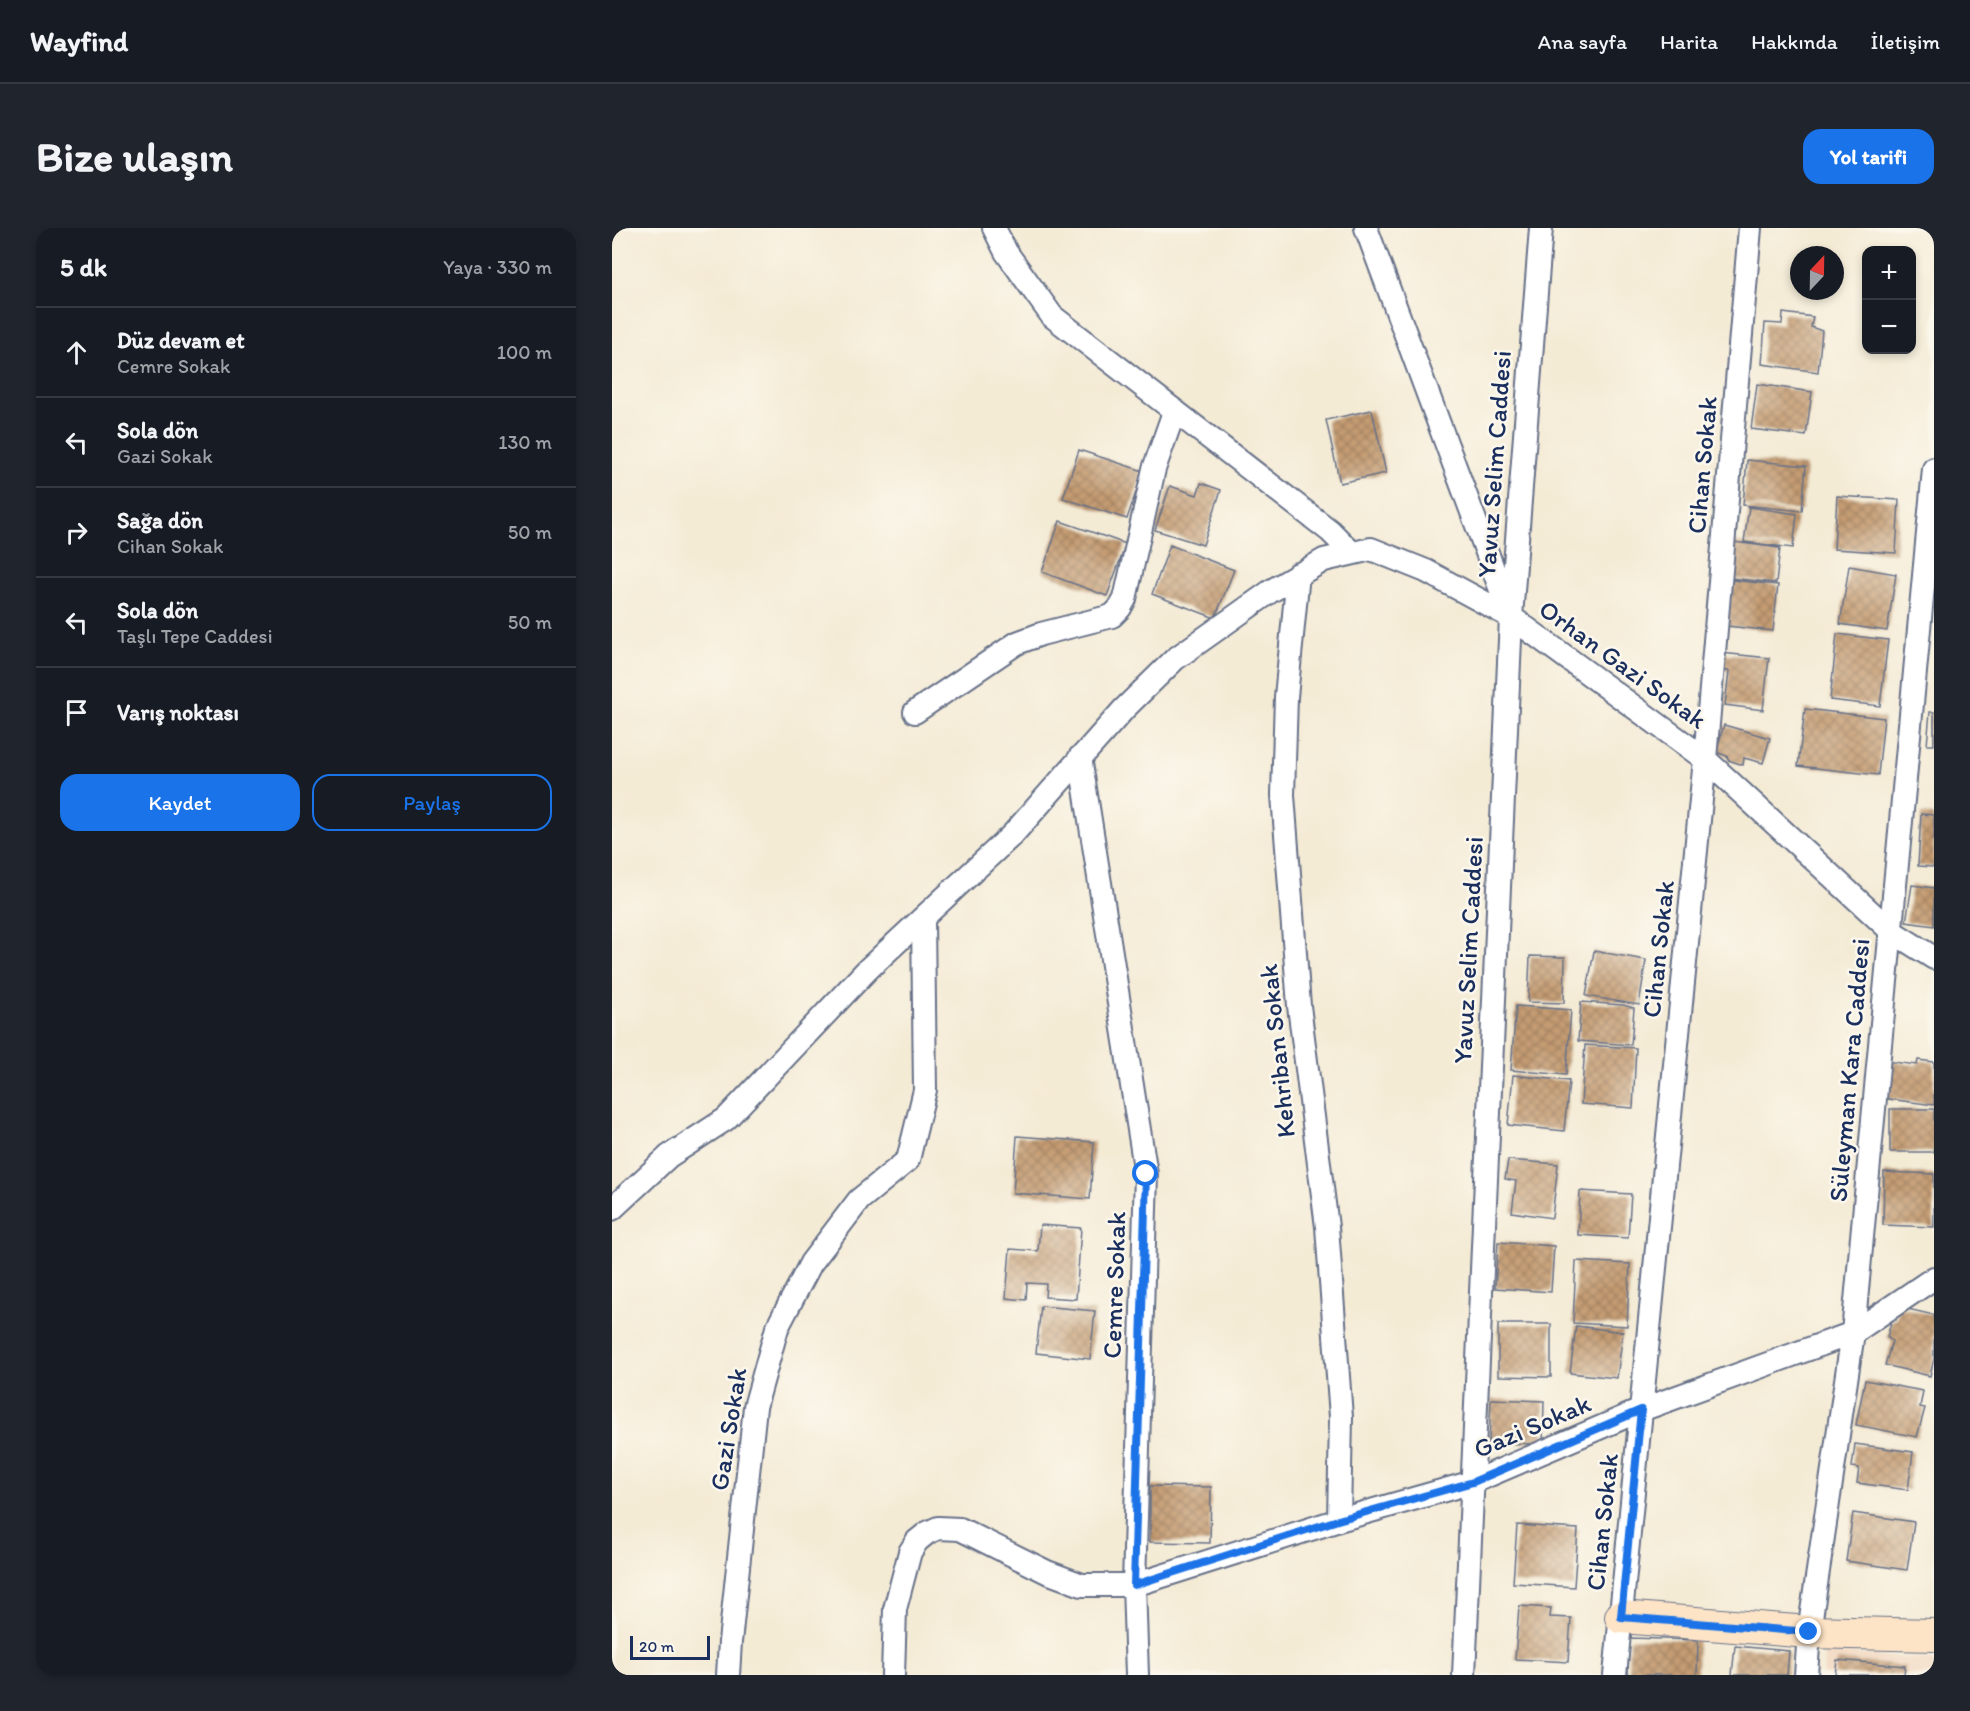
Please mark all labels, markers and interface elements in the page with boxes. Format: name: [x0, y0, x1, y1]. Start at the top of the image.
text: Wayfind: [30, 24, 128, 58]
text: Ana sayfa: [1538, 29, 1627, 54]
text: Harita: [1660, 29, 1718, 54]
text: Hakkında: [1751, 29, 1838, 54]
text: İletişim: [1871, 29, 1940, 54]
button: Yol tarifi: [1803, 129, 1934, 184]
text: Bize ulaşın: [36, 131, 233, 182]
north arrow: [1790, 246, 1844, 300]
map controls: [1862, 246, 1916, 354]
button: +: [1862, 246, 1916, 300]
text: 5 dk: [60, 251, 107, 283]
text: Yaya · 330 m: [443, 255, 552, 279]
button: −: [1862, 300, 1916, 354]
text: Düz devam et: [117, 327, 244, 354]
icon: ahead: [60, 336, 93, 369]
text: 100 m: [497, 340, 552, 364]
street label: Yavuz Selim Caddesi: [1470, 349, 1518, 579]
text: Cemre Sokak: [117, 354, 230, 378]
street label: Cihan Sokak: [1680, 394, 1724, 535]
text: Sola dön: [117, 417, 198, 444]
icon: left: [60, 426, 93, 459]
text: 130 m: [498, 430, 552, 454]
text: Gazi Sokak: [117, 444, 212, 468]
text: Sağa dön: [117, 507, 203, 534]
icon: right: [60, 516, 93, 549]
text: 50 m: [508, 520, 552, 544]
text: Cihan Sokak: [117, 534, 223, 558]
street label: Orhan Gazi Sokak: [1533, 592, 1713, 736]
text: Sola dön: [117, 597, 198, 624]
icon: left: [60, 606, 93, 639]
text: 50 m: [508, 610, 552, 634]
text: Taşlı Tepe Caddesi: [117, 624, 273, 648]
icon: arrive: [60, 696, 93, 729]
text: Varış noktası: [117, 699, 239, 726]
button: Kaydet: [60, 774, 300, 831]
button: Paylaş: [312, 774, 552, 831]
street label: Yavuz Selim Caddesi: [1446, 836, 1490, 1064]
street label: Cihan Sokak: [1635, 878, 1681, 1019]
street label: Süleyman Kara Caddesi: [1822, 937, 1876, 1203]
street label: Kehriban Sokak: [1252, 962, 1302, 1139]
route start: [1132, 1160, 1158, 1186]
street label: Cemre Sokak: [1095, 1210, 1133, 1359]
street label: Gazi Sokak: [702, 1365, 754, 1493]
street label: Gazi Sokak: [1469, 1387, 1596, 1465]
street label: Cihan Sokak: [1579, 1451, 1625, 1592]
route end: [1795, 1618, 1821, 1644]
scale bar: [630, 1633, 710, 1660]
text: 20 m: [639, 1637, 674, 1656]

